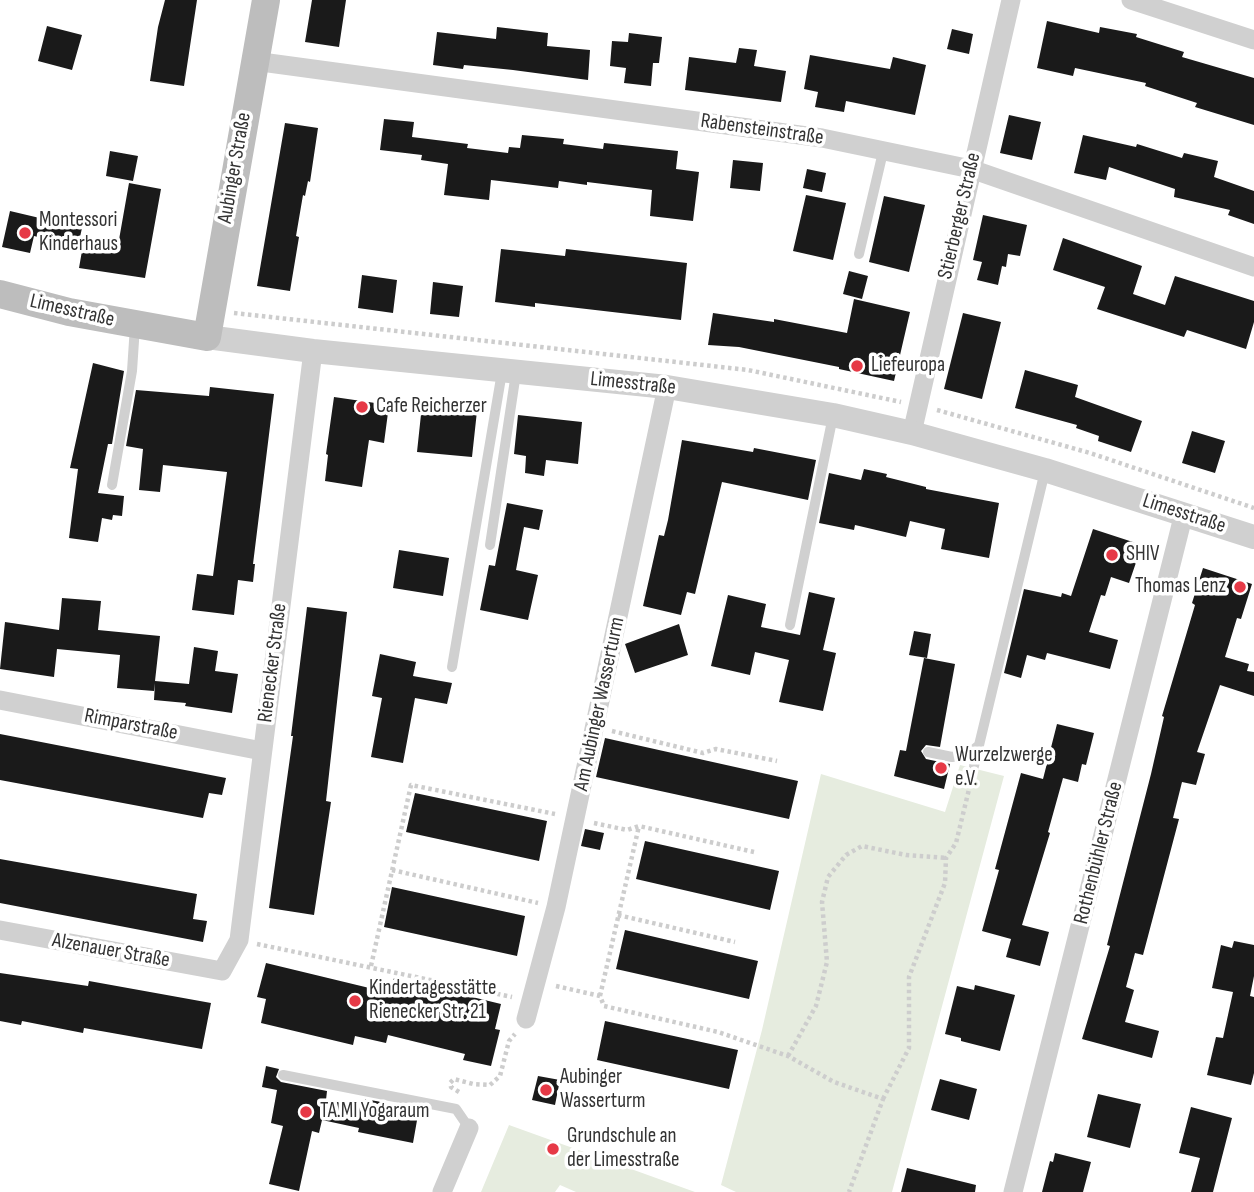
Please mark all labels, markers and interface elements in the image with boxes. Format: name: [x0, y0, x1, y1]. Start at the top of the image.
street label: Rabensteinstraße: [699, 109, 825, 151]
street label: Aubinger Straße: [213, 111, 257, 225]
street label: Stierberger Straße: [933, 150, 987, 282]
place label: Montessori Kinderhaus: [39, 208, 118, 258]
marker: Montessori Kinderhaus: [17, 225, 33, 241]
street label: Limesstraße: [27, 289, 117, 333]
place label: Liefeuropa: [871, 353, 945, 379]
marker: Liefeuropa: [849, 358, 865, 374]
street label: Limesstraße: [589, 367, 677, 401]
place label: Cafe Reicherzer: [376, 394, 487, 420]
marker: Cafe Reicherzer: [354, 399, 370, 415]
street label: Limesstraße: [1139, 489, 1229, 539]
place label: SHIV: [1126, 542, 1159, 568]
marker: SHIV: [1104, 547, 1120, 563]
place label: Thomas Lenz: [1135, 574, 1226, 600]
marker: Thomas Lenz: [1232, 579, 1248, 595]
street label: Rienecker Straße: [253, 602, 293, 724]
street label: Am Aubinger Wasserturm: [569, 615, 631, 793]
street label: Rimparstraße: [82, 704, 180, 746]
place label: Wurzelzwerge e.V.: [955, 743, 1053, 793]
marker: Wurzelzwerge e.V.: [933, 760, 949, 776]
street label: Rothenbühler Straße: [1069, 779, 1129, 927]
street label: Alzenauer Straße: [50, 928, 172, 974]
place label: Kindertagesstätte Rienecker Str. 21: [369, 976, 496, 1026]
marker: Kindertagesstätte Rienecker Str. 21: [347, 993, 363, 1009]
place label: Aubinger Wasserturm: [560, 1065, 645, 1115]
marker: Aubinger Wasserturm: [538, 1082, 554, 1098]
place label: TA.MI Yogaraum: [320, 1099, 429, 1125]
marker: TA.MI Yogaraum: [298, 1104, 314, 1120]
place label: Grundschule an der Limesstraße: [567, 1124, 679, 1174]
marker: Grundschule an der Limesstraße: [545, 1141, 561, 1157]

